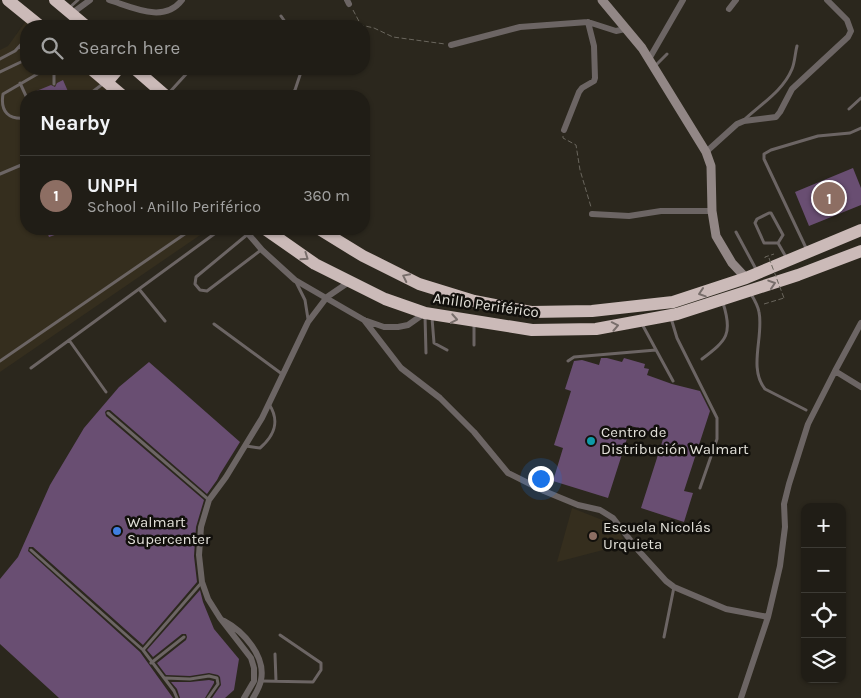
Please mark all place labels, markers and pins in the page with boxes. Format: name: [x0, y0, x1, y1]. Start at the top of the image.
pin: 1: [813, 179, 845, 217]
place label: Centro de Distribución Walmart: [601, 423, 749, 458]
marker: Centro de Distribución Walmart: [585, 435, 597, 447]
place label: Walmart Supercenter: [127, 513, 211, 548]
place label: Escuela Nicolás Urquieta: [603, 518, 711, 553]
marker: Walmart Supercenter: [111, 525, 123, 537]
marker: Escuela Nicolás Urquieta: [587, 530, 599, 542]

